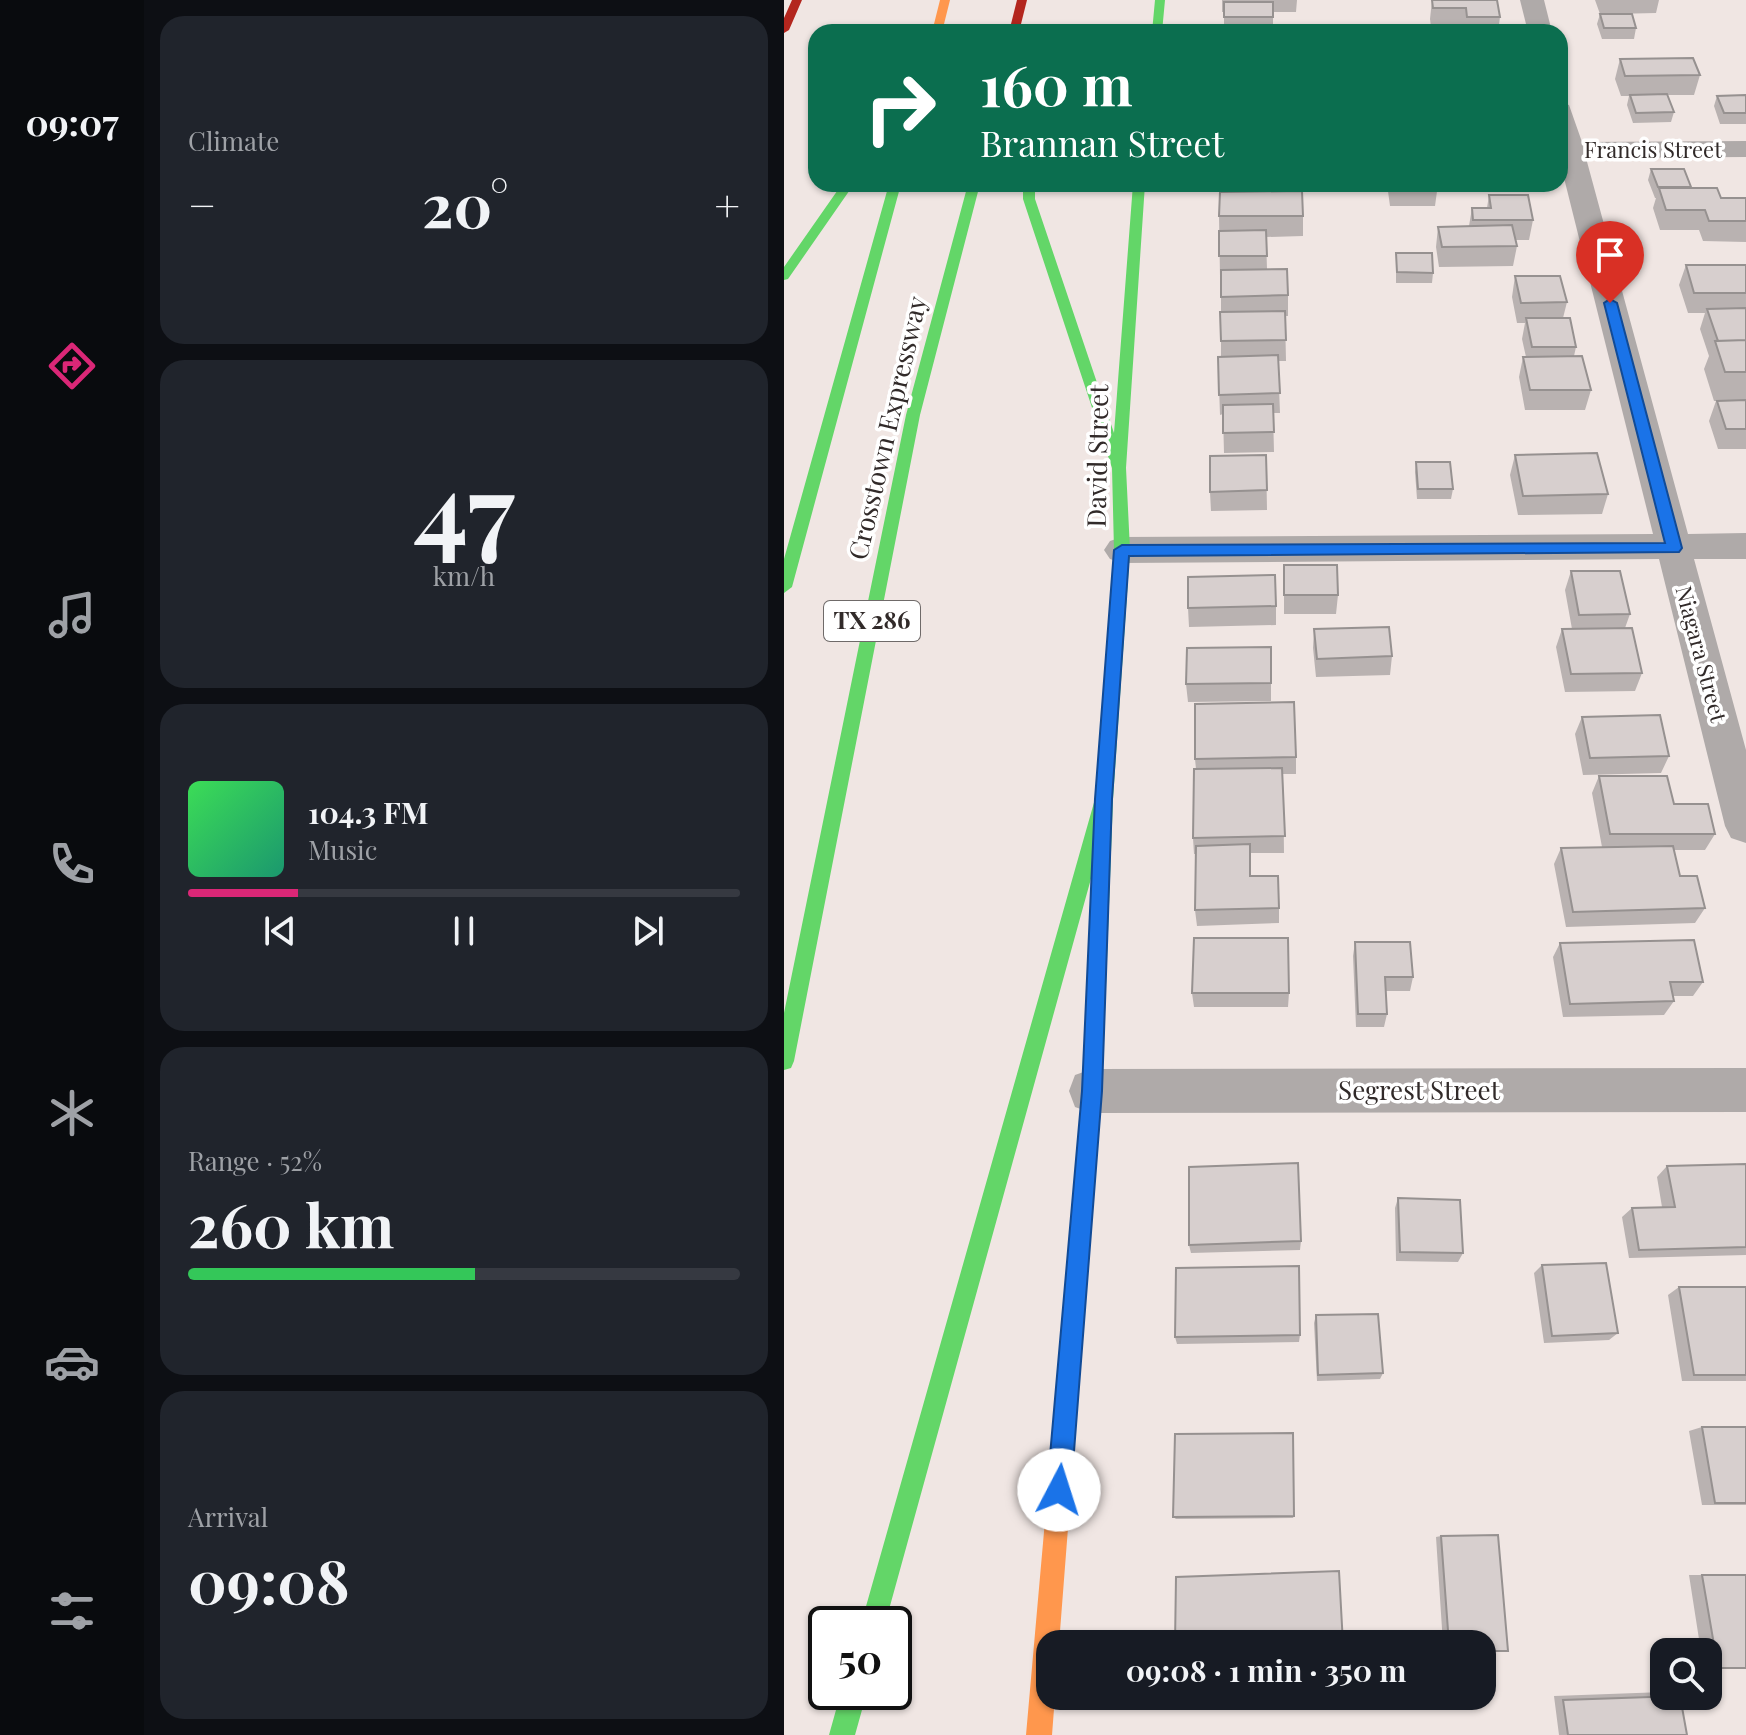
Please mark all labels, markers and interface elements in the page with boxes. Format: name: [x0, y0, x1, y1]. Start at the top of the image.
text: 160 m: [980, 46, 1133, 121]
icon: right: [848, 56, 952, 160]
text: 09:07: [25, 97, 119, 145]
text: Brannan Street: [980, 118, 1224, 166]
text: Climate: [188, 123, 279, 158]
street label: Francis Street: [1584, 134, 1723, 164]
text: 20°: [422, 163, 509, 243]
text: −: [188, 174, 216, 233]
text: +: [714, 174, 740, 233]
pin: [1576, 221, 1644, 303]
icon: arrive: [1588, 233, 1632, 277]
street label: Crosstown Expressway: [839, 292, 934, 563]
icon: directions: [44, 338, 100, 394]
street label: David Street: [1078, 383, 1115, 528]
text: 47: [413, 436, 515, 575]
text: km/h: [433, 558, 495, 593]
street label: Niagara Street: [1669, 582, 1735, 726]
icon: music: [44, 587, 100, 643]
road number: TX 286: [824, 601, 920, 641]
text: 104.3 FM: [308, 792, 429, 832]
text: Music: [308, 832, 377, 867]
icon: phone: [44, 836, 100, 892]
icon: previous: [258, 909, 302, 953]
icon: pause: [442, 909, 486, 953]
icon: next: [626, 909, 670, 953]
street label: Segrest Street: [1338, 1072, 1501, 1107]
icon: climate: [44, 1085, 100, 1141]
text: Range · 52%: [188, 1143, 322, 1178]
text: 260 km: [188, 1183, 394, 1263]
icon: car: [44, 1334, 100, 1390]
position arrow: [1017, 1448, 1101, 1532]
text: Arrival: [188, 1499, 268, 1534]
text: 09:08: [188, 1539, 350, 1619]
icon: filters: [44, 1583, 100, 1639]
speed limit sign: 50: [808, 1606, 912, 1710]
map controls: [1650, 1638, 1722, 1710]
button: search: [1650, 1638, 1722, 1710]
text: 09:08 · 1 min · 350 m: [1126, 1650, 1406, 1690]

